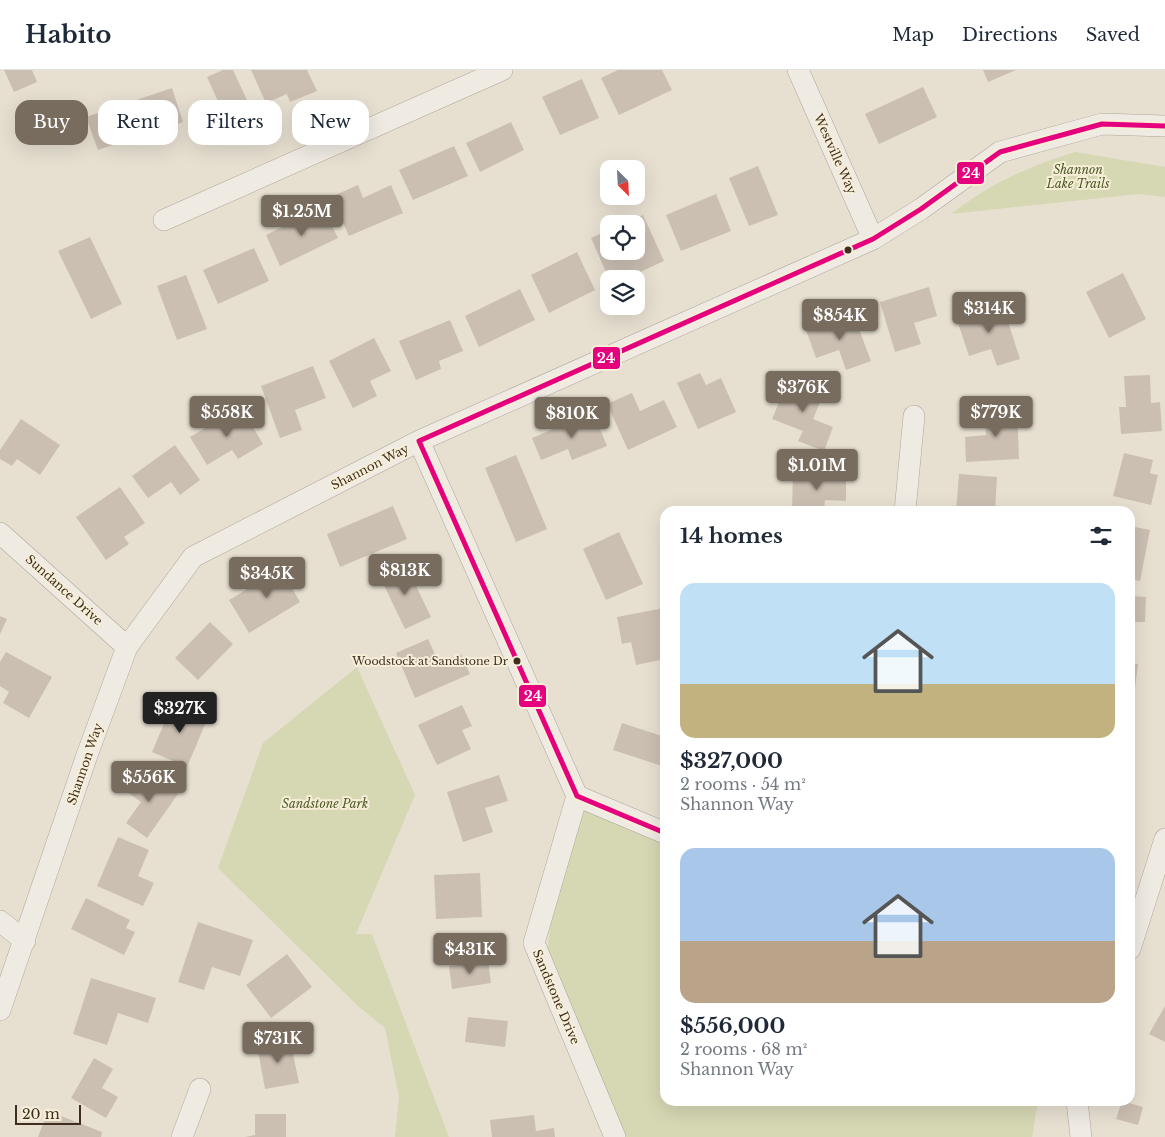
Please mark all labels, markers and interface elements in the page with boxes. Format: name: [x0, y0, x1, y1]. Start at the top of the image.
text: Habito: [25, 20, 111, 49]
text: Map: [892, 24, 934, 46]
text: Directions: [962, 24, 1058, 46]
text: Saved: [1086, 24, 1140, 46]
chip: Buy: [15, 100, 88, 145]
chip: Rent: [98, 100, 178, 145]
chip: Filters: [188, 100, 282, 145]
chip: New: [292, 100, 369, 145]
street label: Westville Way: [811, 110, 860, 197]
north arrow: [600, 160, 645, 205]
map controls: [600, 160, 645, 315]
line badge: 24: [956, 161, 985, 185]
park label: Shannon Lake Trails: [1045, 162, 1110, 191]
text: 24: [962, 164, 980, 182]
pin: $1.25M: [261, 194, 343, 237]
text: $1.25M: [272, 201, 332, 221]
button: locate: [600, 215, 645, 260]
unlabelled marker: [843, 245, 853, 255]
button: layers: [600, 270, 645, 315]
pin: $314K: [954, 292, 1024, 334]
pin: $854K: [805, 298, 875, 341]
text: $314K: [963, 298, 1015, 318]
text: $854K: [813, 305, 867, 325]
line badge: 24: [592, 346, 621, 370]
text: 24: [597, 349, 615, 367]
pin: $376K: [768, 370, 838, 413]
text: $376K: [777, 377, 829, 397]
pin: $558K: [192, 396, 262, 438]
pin: $810K: [537, 396, 607, 439]
pin: $779K: [961, 396, 1031, 438]
text: $558K: [201, 402, 253, 422]
text: $779K: [971, 402, 1021, 422]
text: $810K: [546, 403, 598, 423]
street label: Shannon Way: [328, 440, 412, 493]
pin: $1.01M: [776, 448, 858, 491]
text: $1.01M: [788, 455, 846, 475]
icon: filters: [1087, 522, 1115, 550]
text: 14 homes: [680, 523, 783, 549]
street label: Sundance Drive: [23, 551, 106, 628]
pin: $813K: [370, 554, 440, 596]
pin: $345K: [232, 556, 302, 599]
text: $813K: [380, 560, 430, 580]
text: $345K: [240, 563, 294, 583]
icon: home: [853, 616, 943, 706]
place label: Woodstock at Sandstone Dr: [351, 654, 509, 668]
marker: Woodstock at Sandstone Dr: [512, 656, 522, 666]
line badge: 24: [518, 684, 547, 708]
text: 24: [524, 687, 542, 705]
pin: $327K: [145, 692, 215, 734]
text: $327K: [154, 698, 206, 718]
street label: Shannon Way: [64, 721, 106, 807]
text: $327,000: [680, 748, 783, 774]
pin: $556K: [114, 760, 184, 803]
text: $556K: [122, 767, 176, 787]
text: 2 rooms · 54 m²: [680, 774, 806, 794]
text: Shannon Way: [680, 794, 794, 814]
park label: Sandstone Park: [282, 796, 368, 811]
icon: home: [853, 881, 943, 971]
pin: $431K: [435, 932, 505, 975]
text: $431K: [444, 939, 496, 959]
street label: Sandstone Drive: [530, 947, 583, 1047]
text: $556,000: [680, 1013, 785, 1039]
pin: $731K: [243, 1022, 313, 1064]
text: $731K: [254, 1028, 302, 1048]
text: 2 rooms · 68 m²: [680, 1039, 807, 1059]
text: Shannon Way: [680, 1059, 794, 1079]
scale bar: [15, 1102, 81, 1125]
text: 20 m: [22, 1105, 60, 1123]

